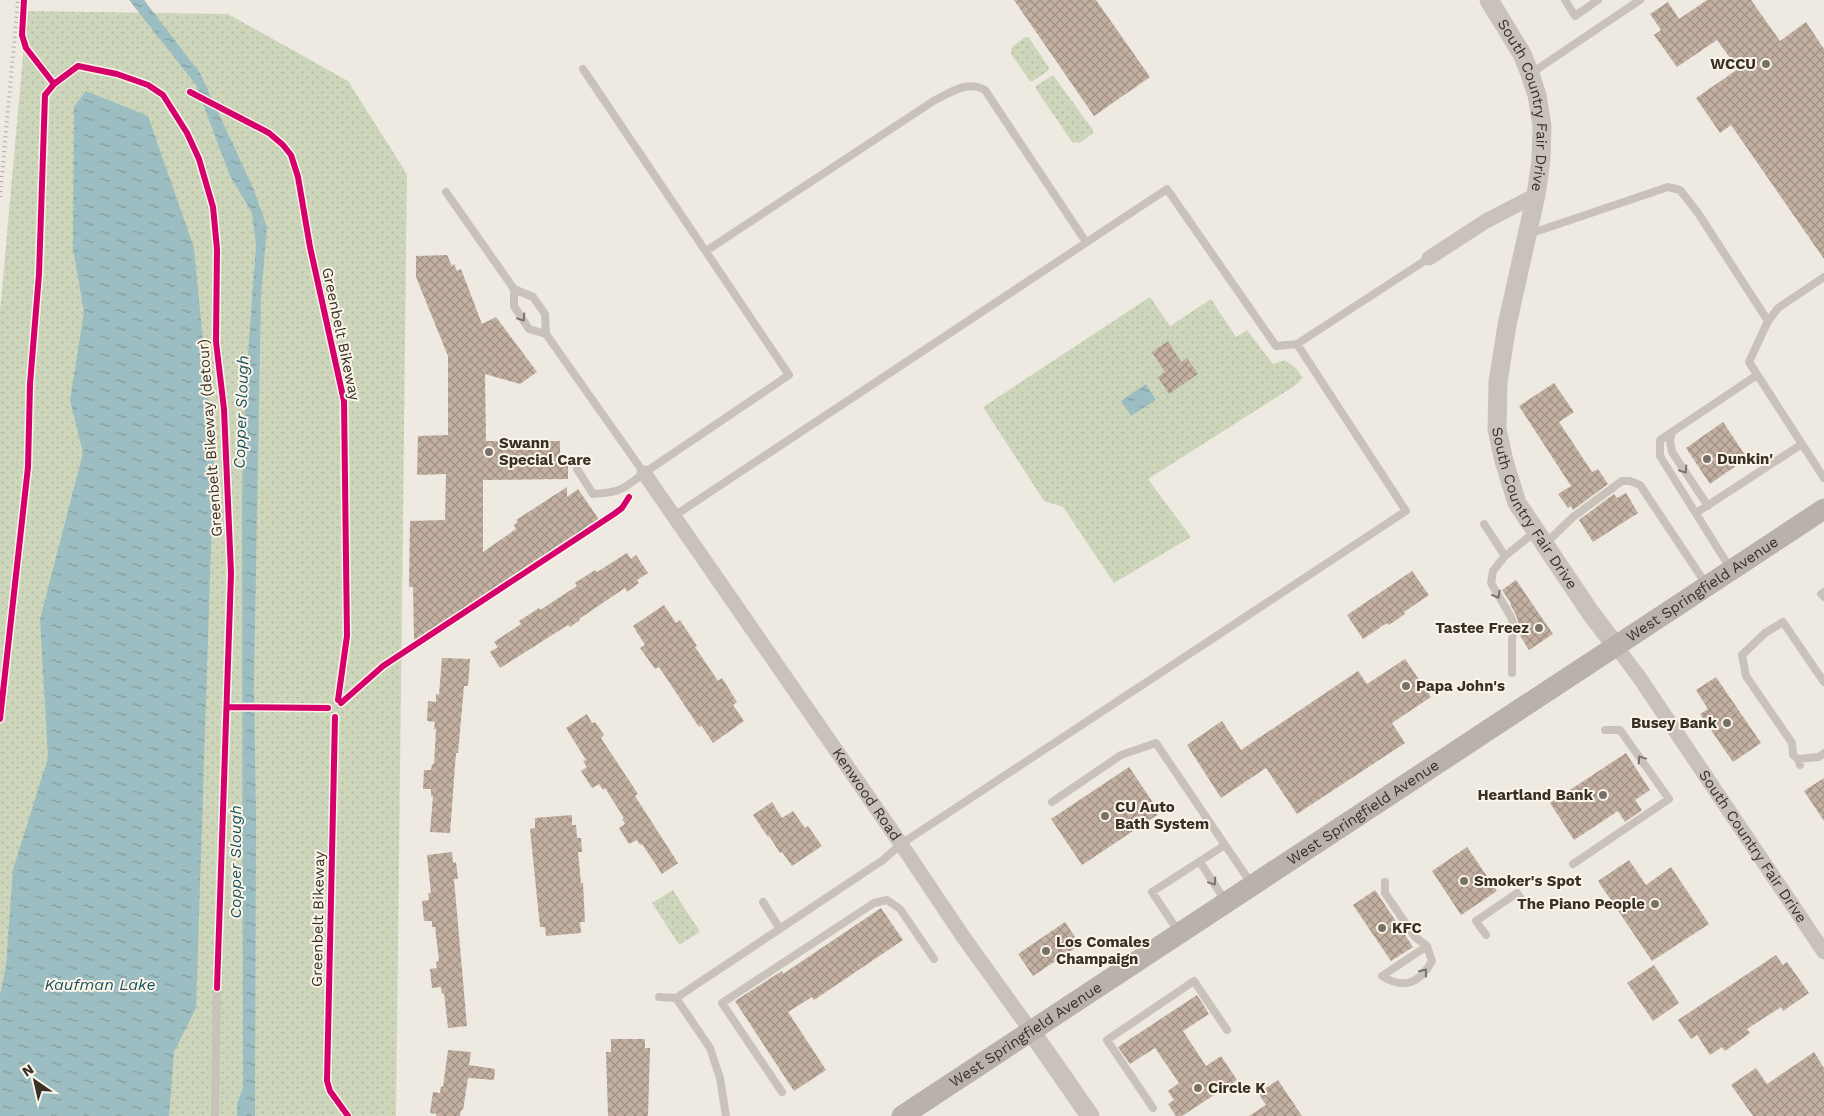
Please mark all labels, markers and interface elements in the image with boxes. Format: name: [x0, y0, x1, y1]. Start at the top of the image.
street label: South Country Fair Drive: [1494, 16, 1551, 193]
place label: WCCU: [1710, 55, 1756, 73]
marker: WCCU: [1760, 58, 1772, 70]
street label: Greenbelt Bikeway: [318, 266, 364, 403]
one-way arrow: [515, 313, 525, 322]
street label: Greenbelt Bikeway (detour): [194, 339, 226, 537]
water label: Copper Slough: [230, 355, 252, 469]
street label: South Country Fair Drive: [1488, 425, 1581, 593]
place label: Swann Special Care: [499, 434, 592, 469]
marker: Swann Special Care: [483, 446, 495, 458]
place label: Dunkin': [1717, 450, 1773, 468]
marker: Dunkin': [1701, 453, 1713, 465]
one-way arrow: [1678, 465, 1687, 474]
street label: West Springfield Avenue: [1623, 533, 1782, 646]
one-way arrow: [1491, 590, 1501, 599]
place label: Tastee Freez: [1435, 619, 1529, 637]
marker: Tastee Freez: [1533, 622, 1545, 634]
place label: Papa John's: [1416, 677, 1505, 695]
marker: Papa John's: [1400, 680, 1412, 692]
place label: Busey Bank: [1631, 714, 1718, 732]
marker: Busey Bank: [1721, 717, 1733, 729]
street label: Kenwood Road: [828, 745, 905, 844]
one-way arrow: [1638, 755, 1647, 765]
street label: West Springfield Avenue: [1284, 756, 1443, 869]
street label: South Country Fair Drive: [1695, 766, 1811, 926]
place label: Heartland Bank: [1477, 786, 1594, 804]
marker: Heartland Bank: [1597, 789, 1609, 801]
place label: CU Auto Bath System: [1115, 798, 1209, 833]
water label: Copper Slough: [226, 805, 245, 919]
marker: CU Auto Bath System: [1099, 810, 1111, 822]
street label: Greenbelt Bikeway: [308, 851, 328, 987]
place label: Smoker's Spot: [1474, 872, 1582, 890]
marker: Smoker's Spot: [1458, 875, 1470, 887]
one-way arrow: [1207, 876, 1216, 885]
place label: The Piano People: [1517, 895, 1645, 913]
marker: The Piano People: [1649, 898, 1661, 910]
place label: KFC: [1392, 919, 1422, 937]
marker: KFC: [1376, 922, 1388, 934]
place label: Los Comales Champaign: [1056, 933, 1150, 968]
marker: Los Comales Champaign: [1040, 945, 1052, 957]
one-way arrow: [1419, 968, 1428, 977]
water label: Kaufman Lake: [44, 975, 156, 994]
street label: West Springfield Avenue: [946, 978, 1105, 1091]
north arrow: [10, 1056, 60, 1106]
text: N: [19, 1061, 37, 1080]
place label: Circle K: [1208, 1079, 1266, 1097]
marker: Circle K: [1192, 1082, 1204, 1094]

